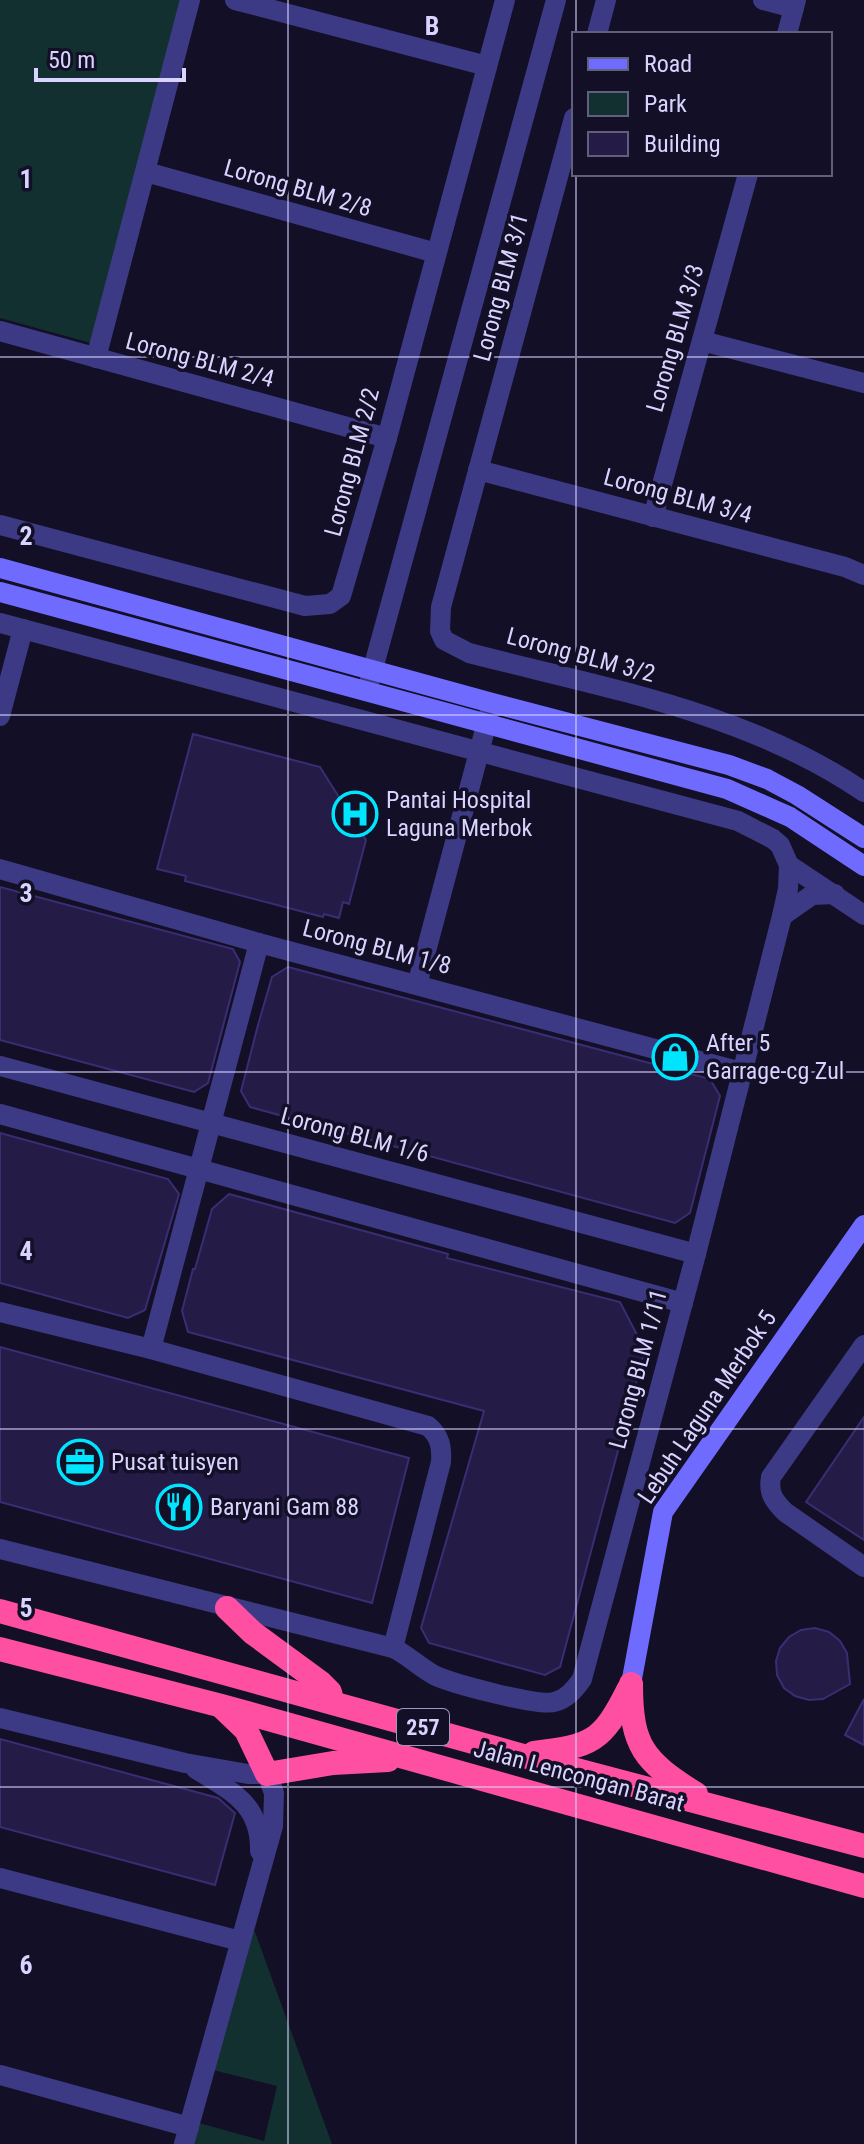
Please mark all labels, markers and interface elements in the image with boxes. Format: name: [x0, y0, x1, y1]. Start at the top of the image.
text: B: [425, 11, 439, 41]
scale bar: [36, 32, 184, 82]
legend: [572, 32, 832, 176]
text: 50 m: [48, 46, 95, 74]
text: Road: [644, 50, 692, 78]
text: Park: [644, 90, 687, 118]
text: Building: [644, 130, 721, 158]
street label: Lorong BLM 2/8: [221, 154, 375, 222]
text: 1: [19, 164, 33, 194]
street label: Lorong BLM 3/1: [468, 210, 534, 364]
street label: Lorong BLM 3/3: [641, 261, 709, 415]
street label: Lorong BLM 2/4: [123, 327, 277, 393]
street label: Lorong BLM 2/2: [319, 385, 385, 539]
street label: Lorong BLM 3/4: [601, 463, 755, 529]
text: 2: [19, 521, 33, 551]
street label: Lorong BLM 3/2: [504, 622, 658, 688]
place label: Pantai Hospital Laguna Merbok: [386, 786, 533, 842]
hospital icon: Pantai Hospital Laguna Merbok: [331, 790, 379, 838]
text: 3: [19, 878, 33, 908]
street label: Lorong BLM 1/8: [300, 914, 454, 980]
place label: After 5 Garrage-cg Zul: [706, 1029, 844, 1085]
shop icon: After 5 Garrage-cg Zul: [651, 1033, 699, 1081]
street label: Lorong BLM 1/6: [278, 1102, 432, 1168]
text: 4: [19, 1236, 33, 1266]
street label: Lorong BLM 1/11: [603, 1286, 673, 1452]
street label: Lebuh Laguna Merbok 5: [632, 1305, 782, 1509]
office icon: Pusat tuisyen: [56, 1438, 104, 1486]
place label: Pusat tuisyen: [111, 1448, 239, 1476]
restaurant icon: Baryani Gam 88: [155, 1483, 203, 1531]
place label: Baryani Gam 88: [210, 1493, 359, 1521]
text: 5: [19, 1593, 33, 1623]
road number: 257: [397, 1709, 449, 1745]
street label: Jalan Lencongan Barat: [471, 1734, 687, 1818]
text: 6: [19, 1950, 33, 1980]

